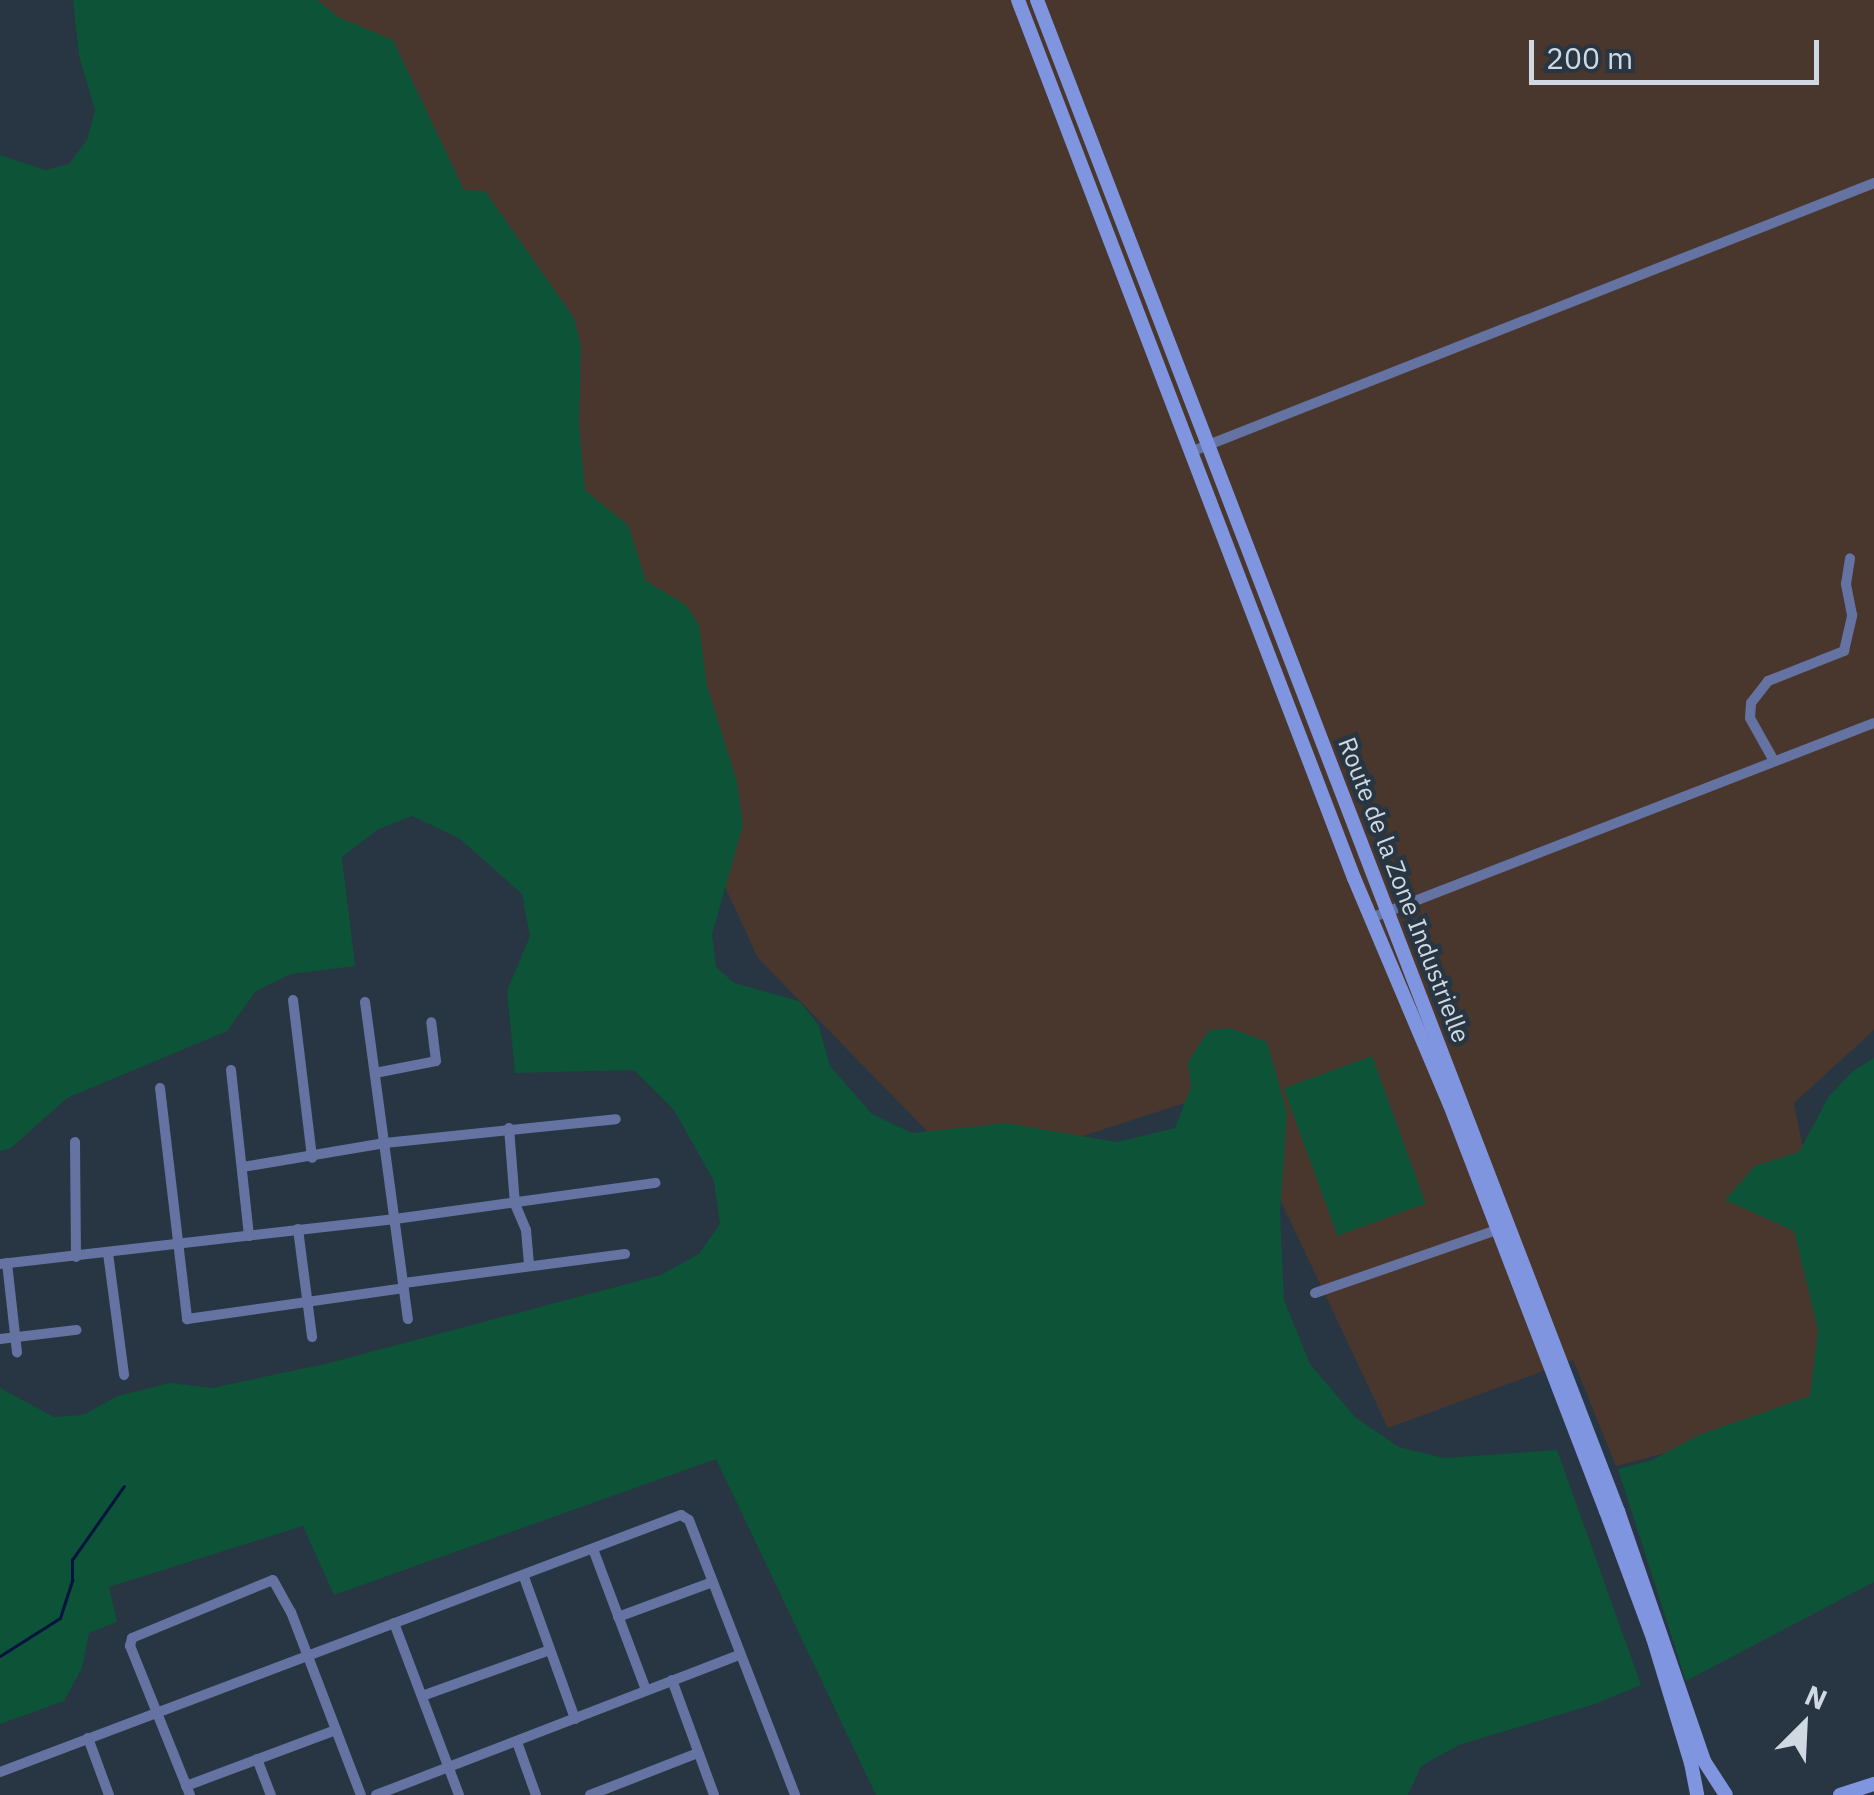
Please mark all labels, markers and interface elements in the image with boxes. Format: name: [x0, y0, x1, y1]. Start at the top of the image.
scale bar: [1534, 20, 1824, 82]
text: 200 m: [1546, 38, 1633, 77]
street label: Route de la Zone Industrielle: [1332, 733, 1476, 1047]
north arrow: [1754, 1675, 1854, 1775]
text: N: [1800, 1676, 1833, 1718]

